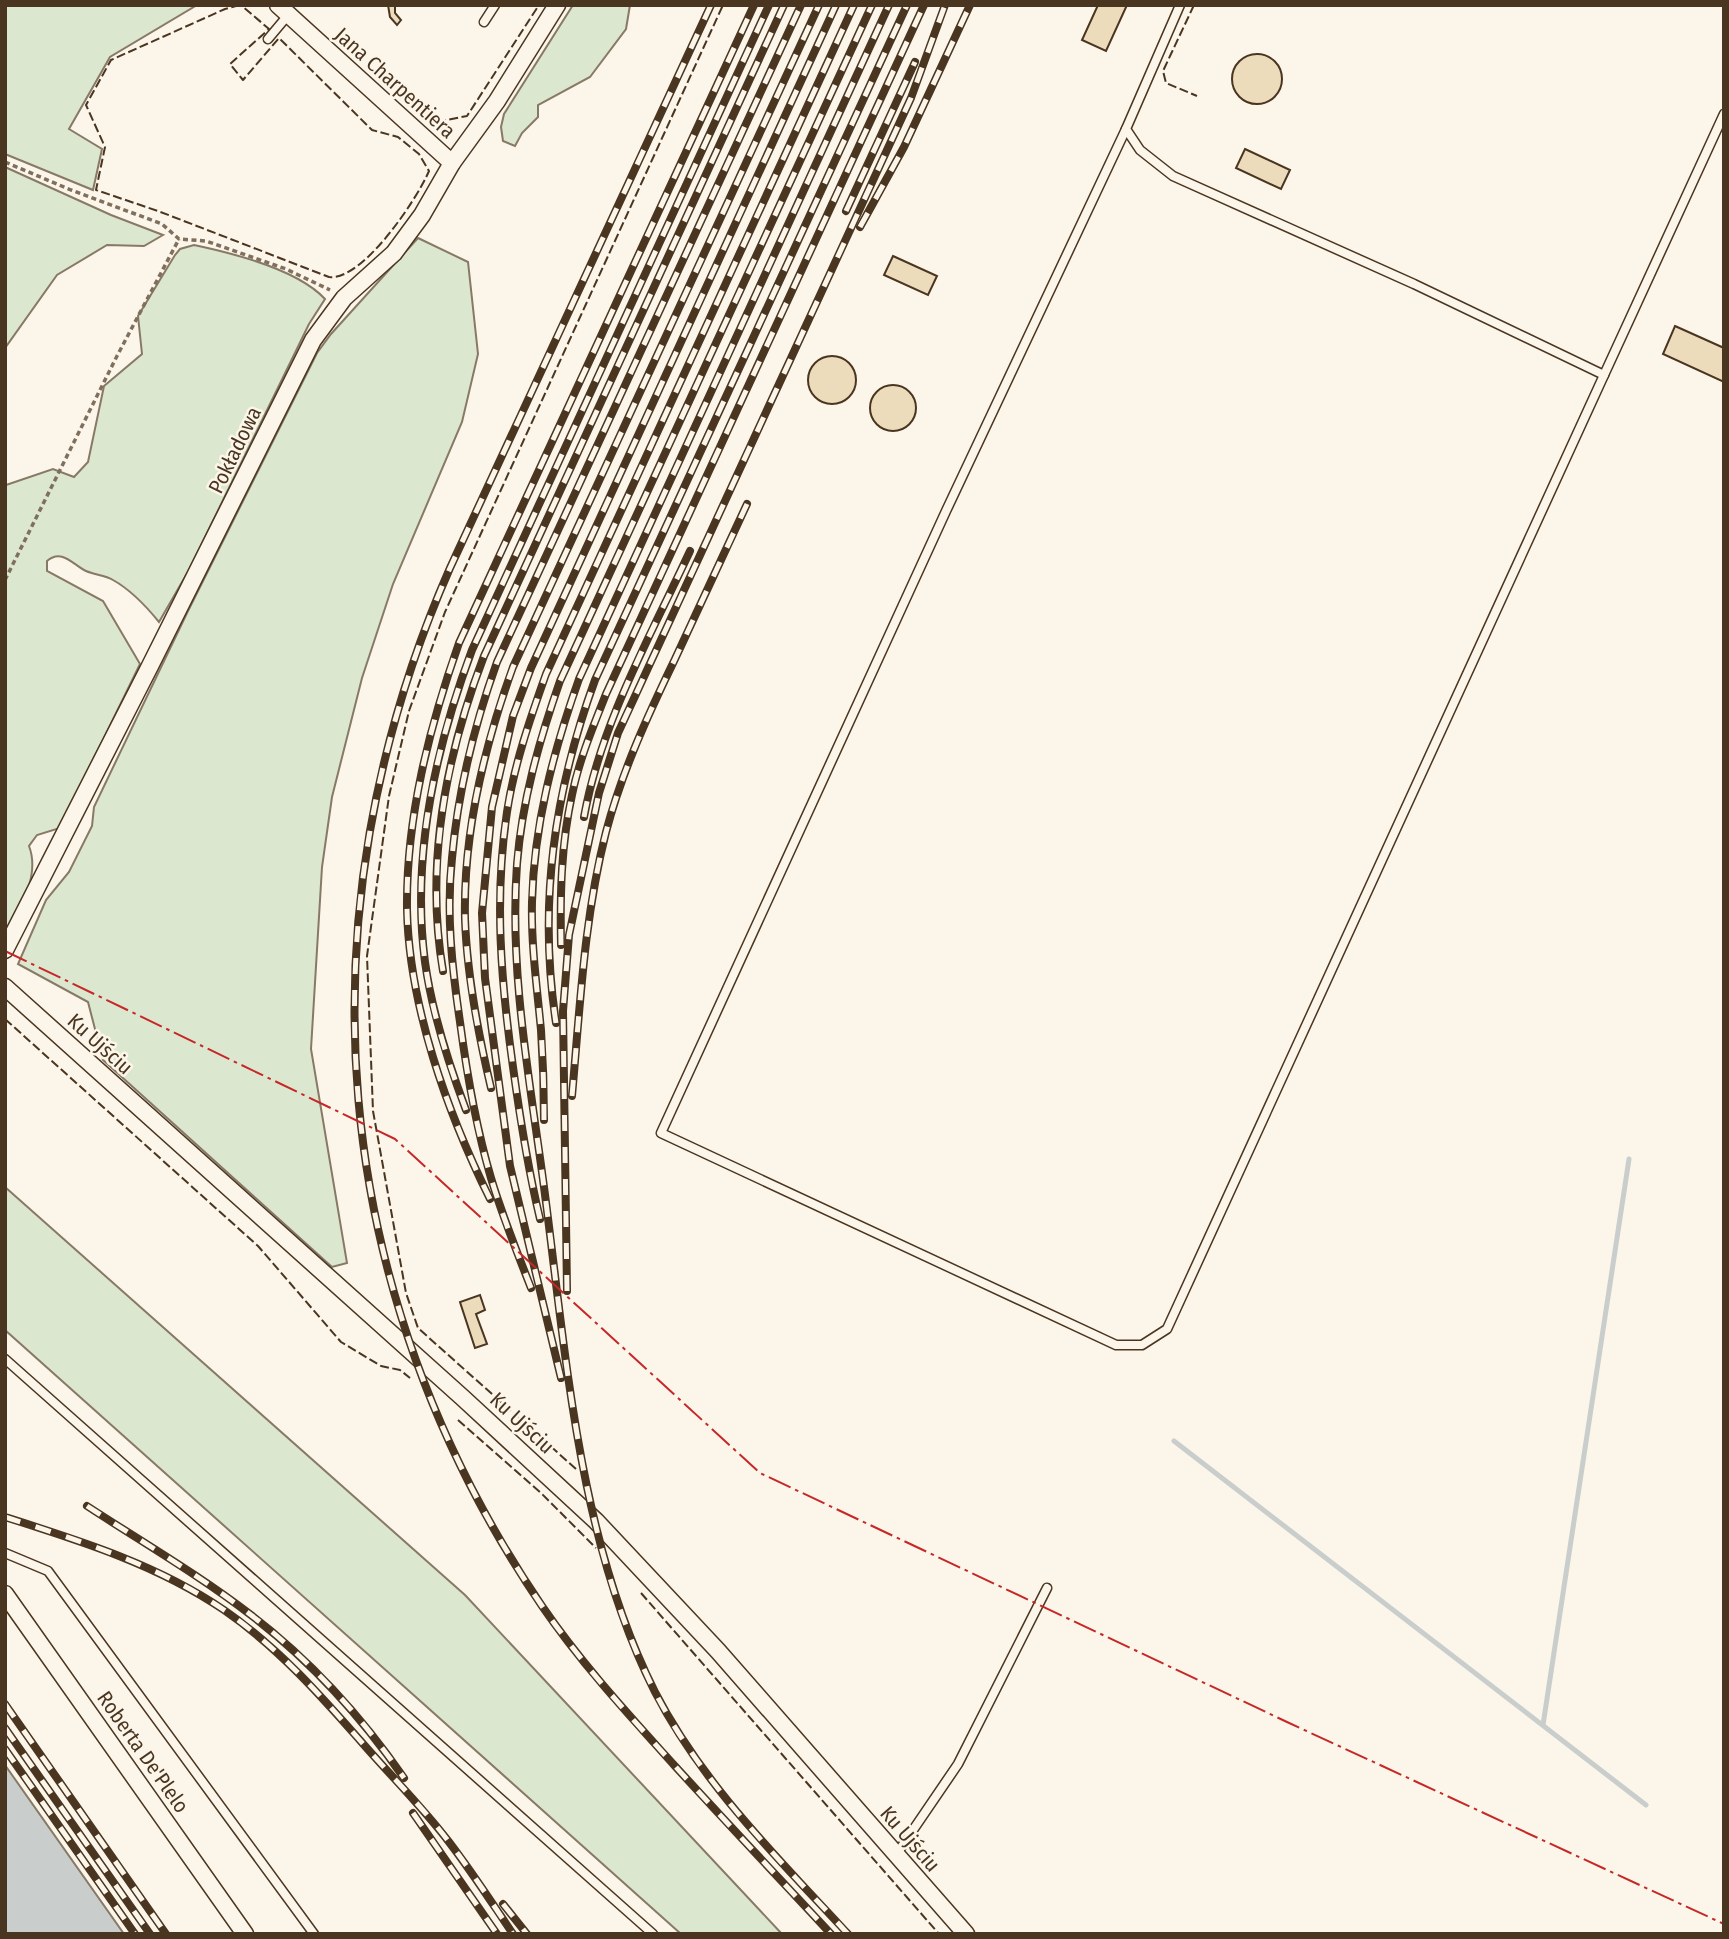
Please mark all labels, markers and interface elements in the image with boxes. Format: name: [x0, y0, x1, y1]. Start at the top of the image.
street label: Jana Charpentiera: [329, 22, 461, 144]
street label: Pokładowa: [203, 402, 267, 498]
street label: Ku Ujściu: [62, 1008, 138, 1080]
street label: Ku Ujściu: [484, 1387, 560, 1459]
street label: Roberta De'Plelo: [91, 1686, 195, 1818]
street label: Ku Ujściu: [874, 1801, 946, 1877]

